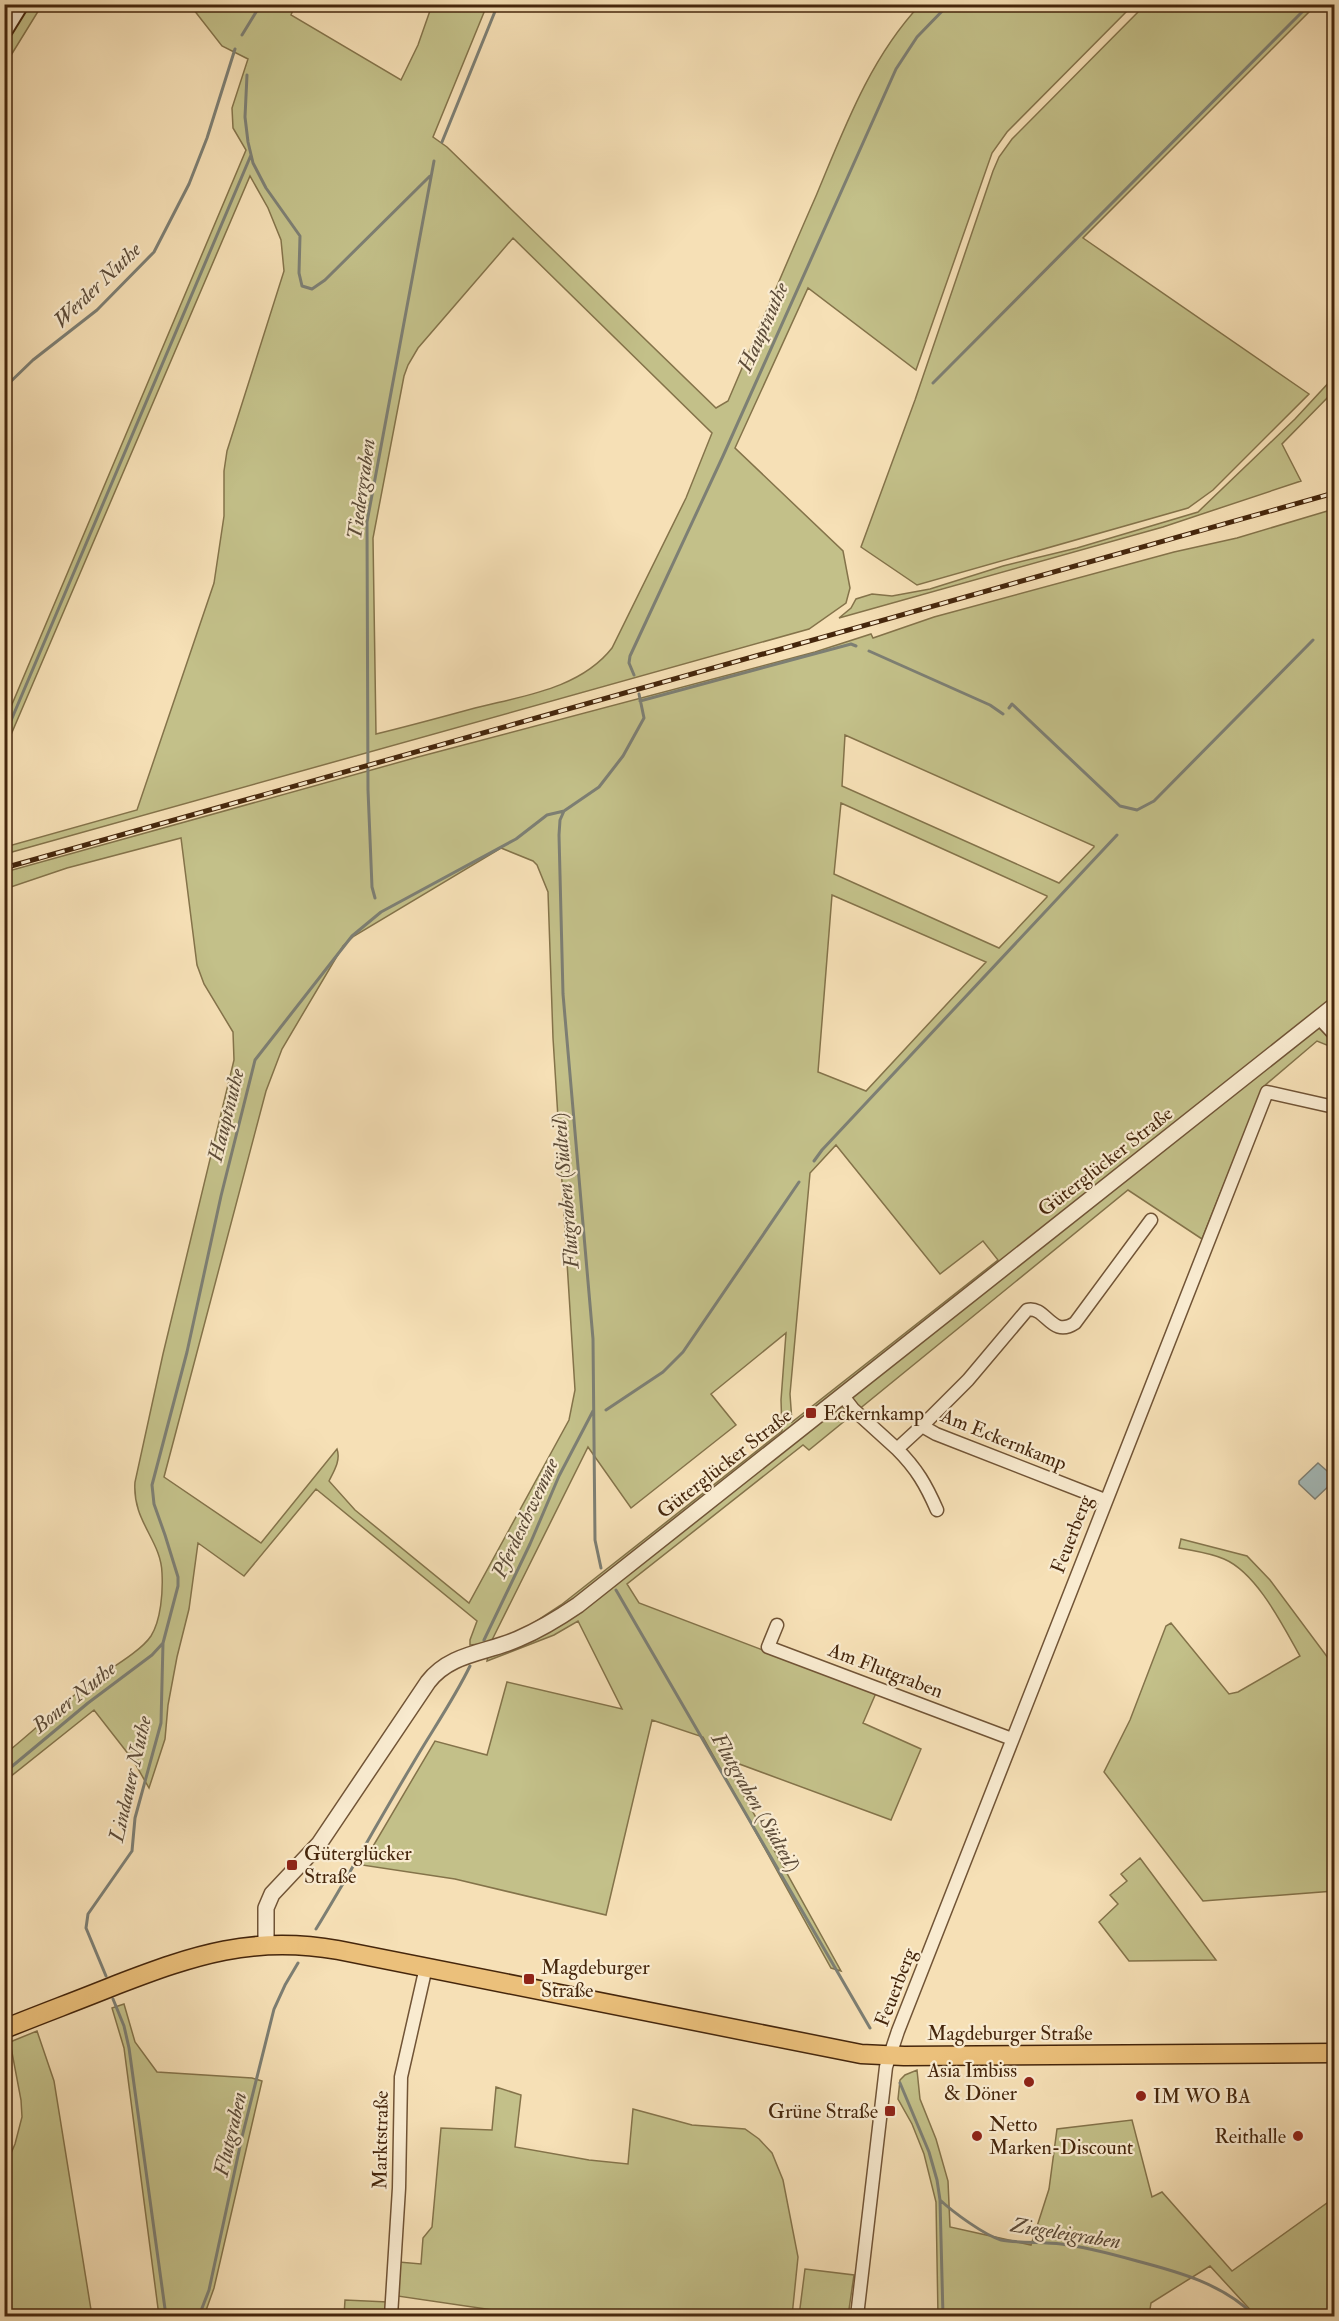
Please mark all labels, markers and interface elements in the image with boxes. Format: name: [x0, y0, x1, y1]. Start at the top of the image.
water label: Werder Nuthe: [48, 236, 148, 334]
water label: Hauptnuthe: [731, 277, 796, 377]
water label: Tiedergraben: [341, 437, 382, 541]
water label: Hauptnuthe: [202, 1065, 251, 1165]
street label: Güterglücker Straße: [1033, 1101, 1178, 1222]
water label: Flutgraben (Südteil): [545, 1112, 586, 1271]
place label: Eckernkamp: [823, 1401, 924, 1427]
street label: Am Eckernkamp: [936, 1402, 1070, 1477]
street label: Güterglücker Straße: [652, 1403, 797, 1524]
marker: Eckernkamp: [804, 1406, 818, 1420]
water label: Pferdeschwemme: [485, 1453, 566, 1584]
street label: Feuerberg: [1045, 1490, 1098, 1577]
street label: Am Flutgraben: [824, 1637, 947, 1704]
water label: Boner Nuthe: [26, 1655, 123, 1740]
water label: Lindauer Nuthe: [103, 1713, 158, 1846]
water label: Flutgraben (Südteil): [704, 1727, 806, 1877]
place label: Güterglücker Straße: [304, 1841, 412, 1889]
marker: Güterglücker Straße: [285, 1858, 299, 1872]
street label: Feuerberg: [869, 1943, 922, 2030]
place label: Magdeburger Straße: [541, 1955, 650, 2003]
marker: Magdeburger Straße: [522, 1972, 536, 1986]
street label: Magdeburger Straße: [927, 2021, 1093, 2046]
place label: Asia Imbiss & Döner: [926, 2058, 1018, 2106]
marker: Asia Imbiss & Döner: [1022, 2075, 1036, 2089]
place label: IM WO BA: [1153, 2084, 1251, 2109]
water label: Flutgraben: [207, 2089, 253, 2180]
marker: IM WO BA: [1134, 2089, 1148, 2103]
street label: Marktstraße: [367, 2090, 394, 2190]
place label: Grüne Straße: [768, 2099, 878, 2124]
marker: Grüne Straße: [883, 2104, 897, 2118]
place label: Netto Marken-Discount: [989, 2112, 1134, 2160]
place label: Reithalle: [1215, 2124, 1286, 2149]
marker: Netto Marken-Discount: [970, 2129, 984, 2143]
marker: Reithalle: [1291, 2129, 1305, 2143]
water label: Ziegeleigraben: [1008, 2211, 1123, 2255]

